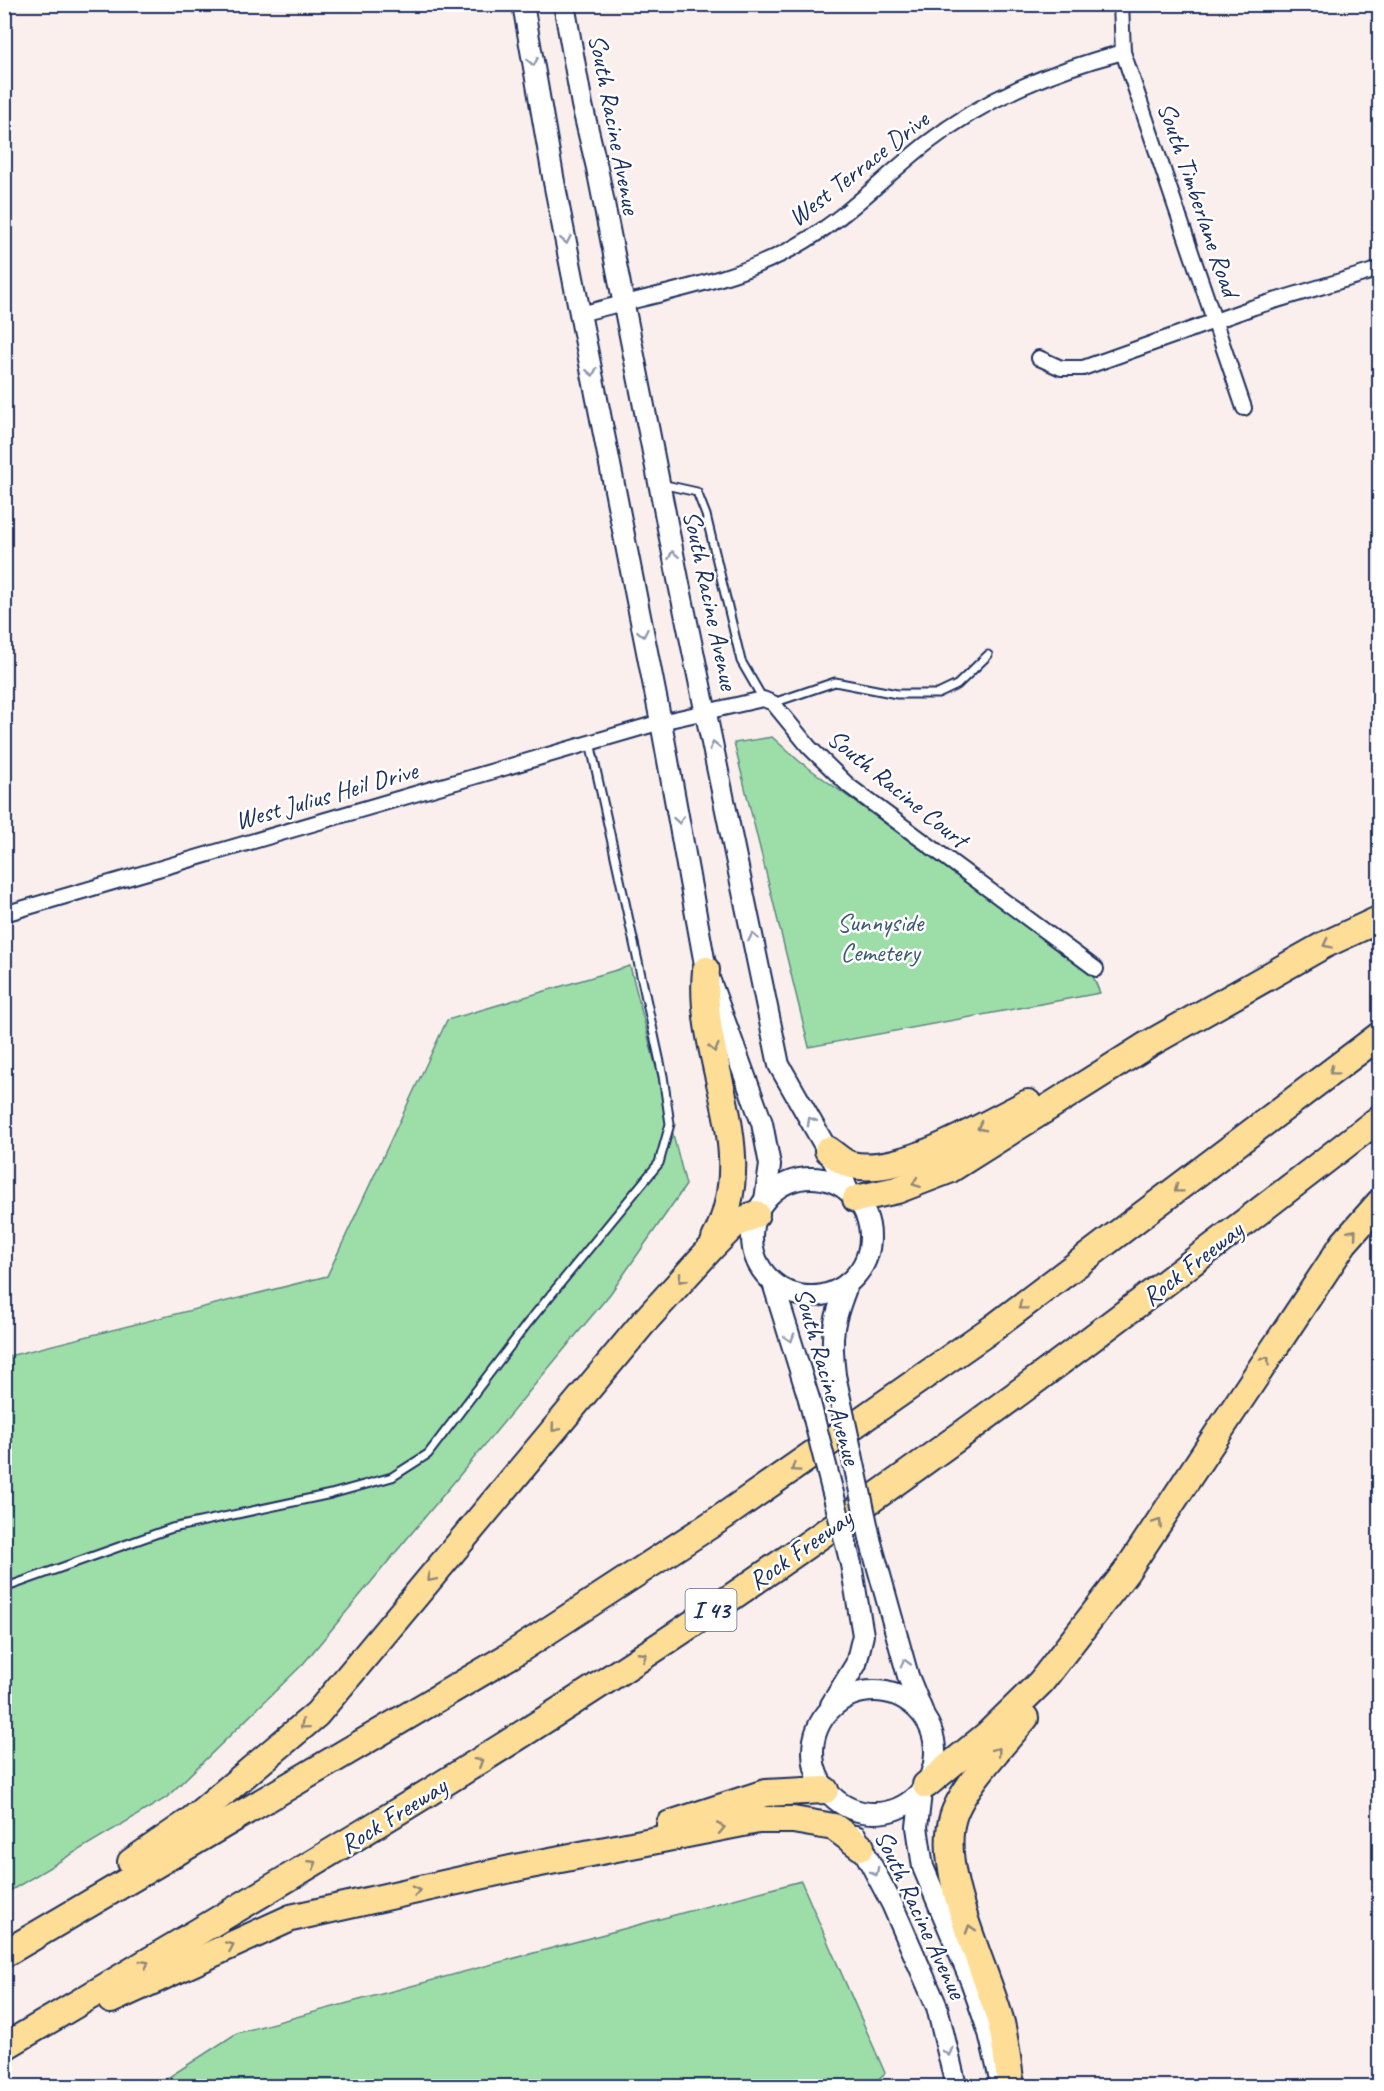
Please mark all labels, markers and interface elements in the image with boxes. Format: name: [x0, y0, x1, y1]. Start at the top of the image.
street label: South Racine Avenue: [581, 31, 648, 218]
one-way arrow: [526, 57, 539, 67]
street label: South Timberlane Road: [1150, 98, 1248, 304]
street label: West Terrace Drive: [781, 102, 936, 234]
one-way arrow: [559, 235, 572, 245]
one-way arrow: [585, 366, 598, 376]
street label: South Racine Avenue: [675, 507, 746, 694]
one-way arrow: [667, 551, 680, 561]
one-way arrow: [636, 627, 649, 637]
street label: South Racine Court: [821, 722, 977, 857]
one-way arrow: [708, 741, 721, 751]
street label: West Julius Heil Drive: [231, 753, 423, 837]
one-way arrow: [672, 815, 685, 825]
park label: Sunnyside Cemetery: [837, 906, 925, 969]
one-way arrow: [747, 932, 760, 942]
one-way arrow: [1322, 937, 1333, 948]
one-way arrow: [707, 1043, 720, 1053]
one-way arrow: [1329, 1064, 1340, 1075]
one-way arrow: [807, 1117, 818, 1127]
one-way arrow: [976, 1119, 987, 1131]
one-way arrow: [911, 1175, 922, 1188]
one-way arrow: [1174, 1182, 1185, 1193]
street label: Rock Freeway: [1135, 1212, 1251, 1313]
one-way arrow: [1346, 1229, 1357, 1240]
one-way arrow: [678, 1273, 689, 1283]
street label: South Racine Avenue: [787, 1284, 869, 1470]
one-way arrow: [1018, 1299, 1029, 1310]
one-way arrow: [783, 1332, 795, 1343]
one-way arrow: [1259, 1356, 1270, 1367]
one-way arrow: [552, 1421, 563, 1432]
one-way arrow: [790, 1461, 801, 1472]
street label: Rock Freeway: [742, 1500, 861, 1597]
one-way arrow: [1151, 1519, 1163, 1529]
one-way arrow: [427, 1571, 438, 1582]
road number: I 43: [686, 1589, 736, 1631]
one-way arrow: [636, 1652, 647, 1663]
one-way arrow: [900, 1658, 912, 1669]
one-way arrow: [300, 1718, 311, 1729]
one-way arrow: [990, 1747, 1001, 1758]
one-way arrow: [473, 1757, 483, 1769]
street label: Rock Freeway: [334, 1769, 455, 1861]
one-way arrow: [716, 1822, 726, 1835]
street label: South Racine Avenue: [867, 1825, 975, 2005]
one-way arrow: [307, 1860, 317, 1871]
one-way arrow: [868, 1866, 879, 1876]
one-way arrow: [411, 1885, 421, 1898]
one-way arrow: [965, 1924, 977, 1935]
one-way arrow: [223, 1942, 234, 1954]
one-way arrow: [139, 1959, 149, 1971]
one-way arrow: [940, 2047, 953, 2057]

